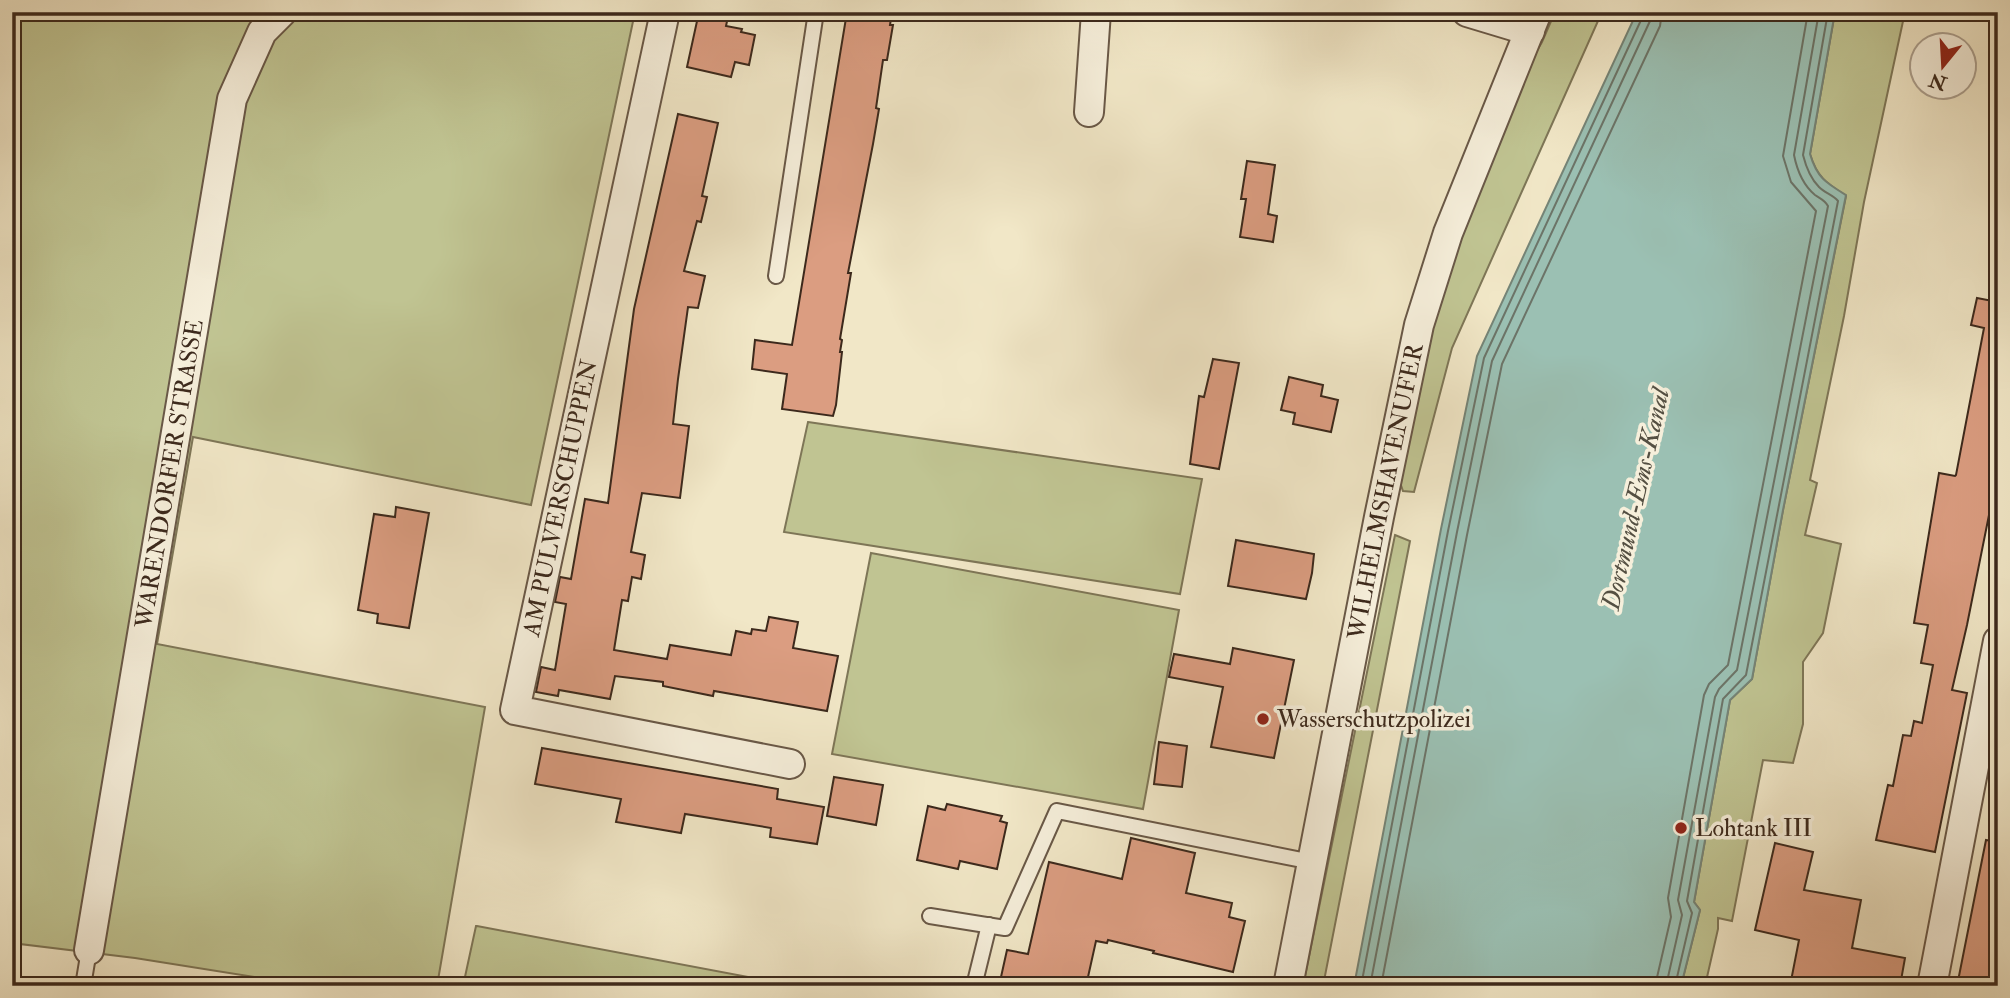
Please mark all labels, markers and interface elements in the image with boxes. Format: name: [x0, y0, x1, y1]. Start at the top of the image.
north arrow: [1909, 32, 1979, 102]
text: N: [1925, 67, 1951, 96]
street label: WARENDORFER STRASSE: [128, 317, 211, 631]
street label: WILHELMSHAVENUFER: [1340, 340, 1431, 643]
street label: AM PULVERSCHUPPEN: [516, 356, 605, 640]
water label: Dortmund-Ems-Kanal: [1595, 384, 1677, 614]
place label: Wasserschutzpolizei: [1276, 704, 1471, 735]
marker: Wasserschutzpolizei: [1255, 711, 1271, 727]
place label: Lohtank III: [1695, 813, 1812, 844]
marker: Lohtank III: [1673, 820, 1689, 836]

